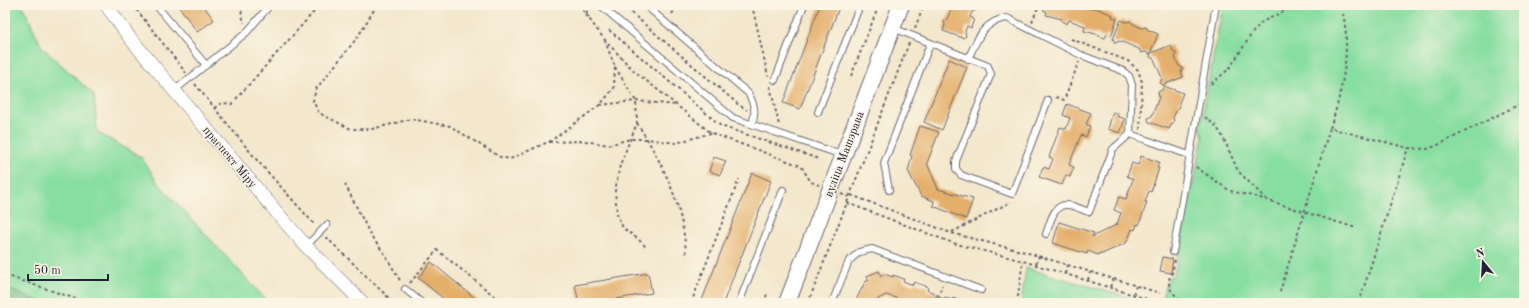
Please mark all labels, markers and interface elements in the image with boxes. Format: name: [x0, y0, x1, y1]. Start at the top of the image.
street label: вуліца Машэрава: [822, 109, 867, 199]
street label: праспект Міру: [200, 124, 260, 191]
north arrow: [1463, 242, 1503, 282]
text: N: [1475, 247, 1487, 260]
scale bar: [28, 256, 108, 282]
text: 50 m: [34, 264, 61, 277]

